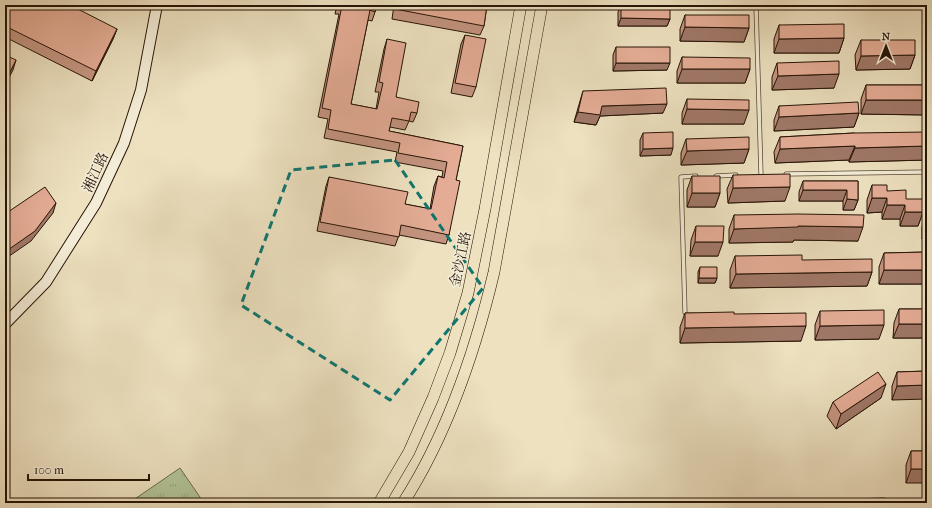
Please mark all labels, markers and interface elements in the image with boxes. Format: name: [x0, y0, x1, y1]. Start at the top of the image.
north arrow: [866, 26, 906, 66]
text: N: [882, 30, 891, 43]
street label: 湘江路: [79, 150, 112, 195]
street label: 金沙江路: [446, 230, 475, 288]
scale bar: [28, 456, 149, 482]
text: 100 m: [34, 463, 64, 477]

